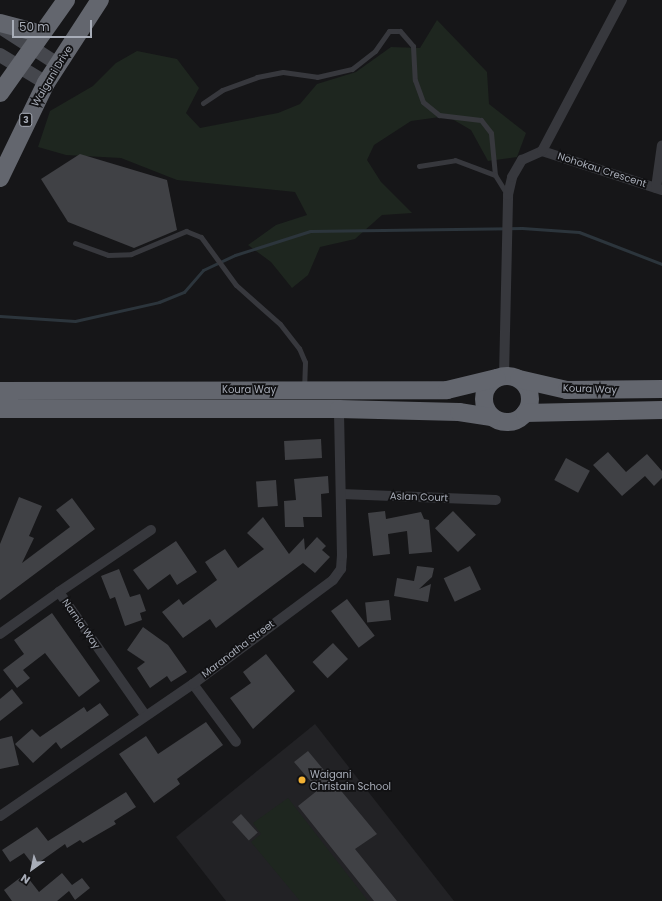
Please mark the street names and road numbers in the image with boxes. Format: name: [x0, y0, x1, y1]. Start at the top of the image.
street label: Waigani Drive: [29, 43, 75, 109]
road number: 3: [19, 113, 33, 127]
street label: Nohokau Crescent: [556, 150, 648, 190]
street label: Koura Way: [563, 382, 617, 396]
street label: Koura Way: [222, 384, 276, 396]
street label: Aslan Court: [390, 490, 448, 504]
street label: Narnia Way: [59, 597, 103, 651]
street label: Maranatha Street: [199, 618, 277, 680]

